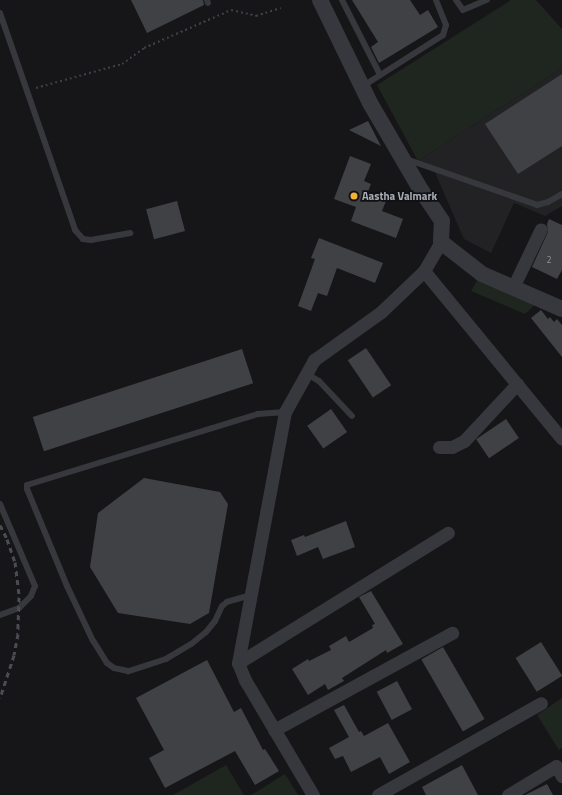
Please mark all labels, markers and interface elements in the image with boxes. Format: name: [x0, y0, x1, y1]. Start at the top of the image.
place label: Aastha Valmark: [362, 189, 437, 203]
marker: Aastha Valmark: [349, 191, 359, 201]
house number: 2: [546, 255, 552, 265]

